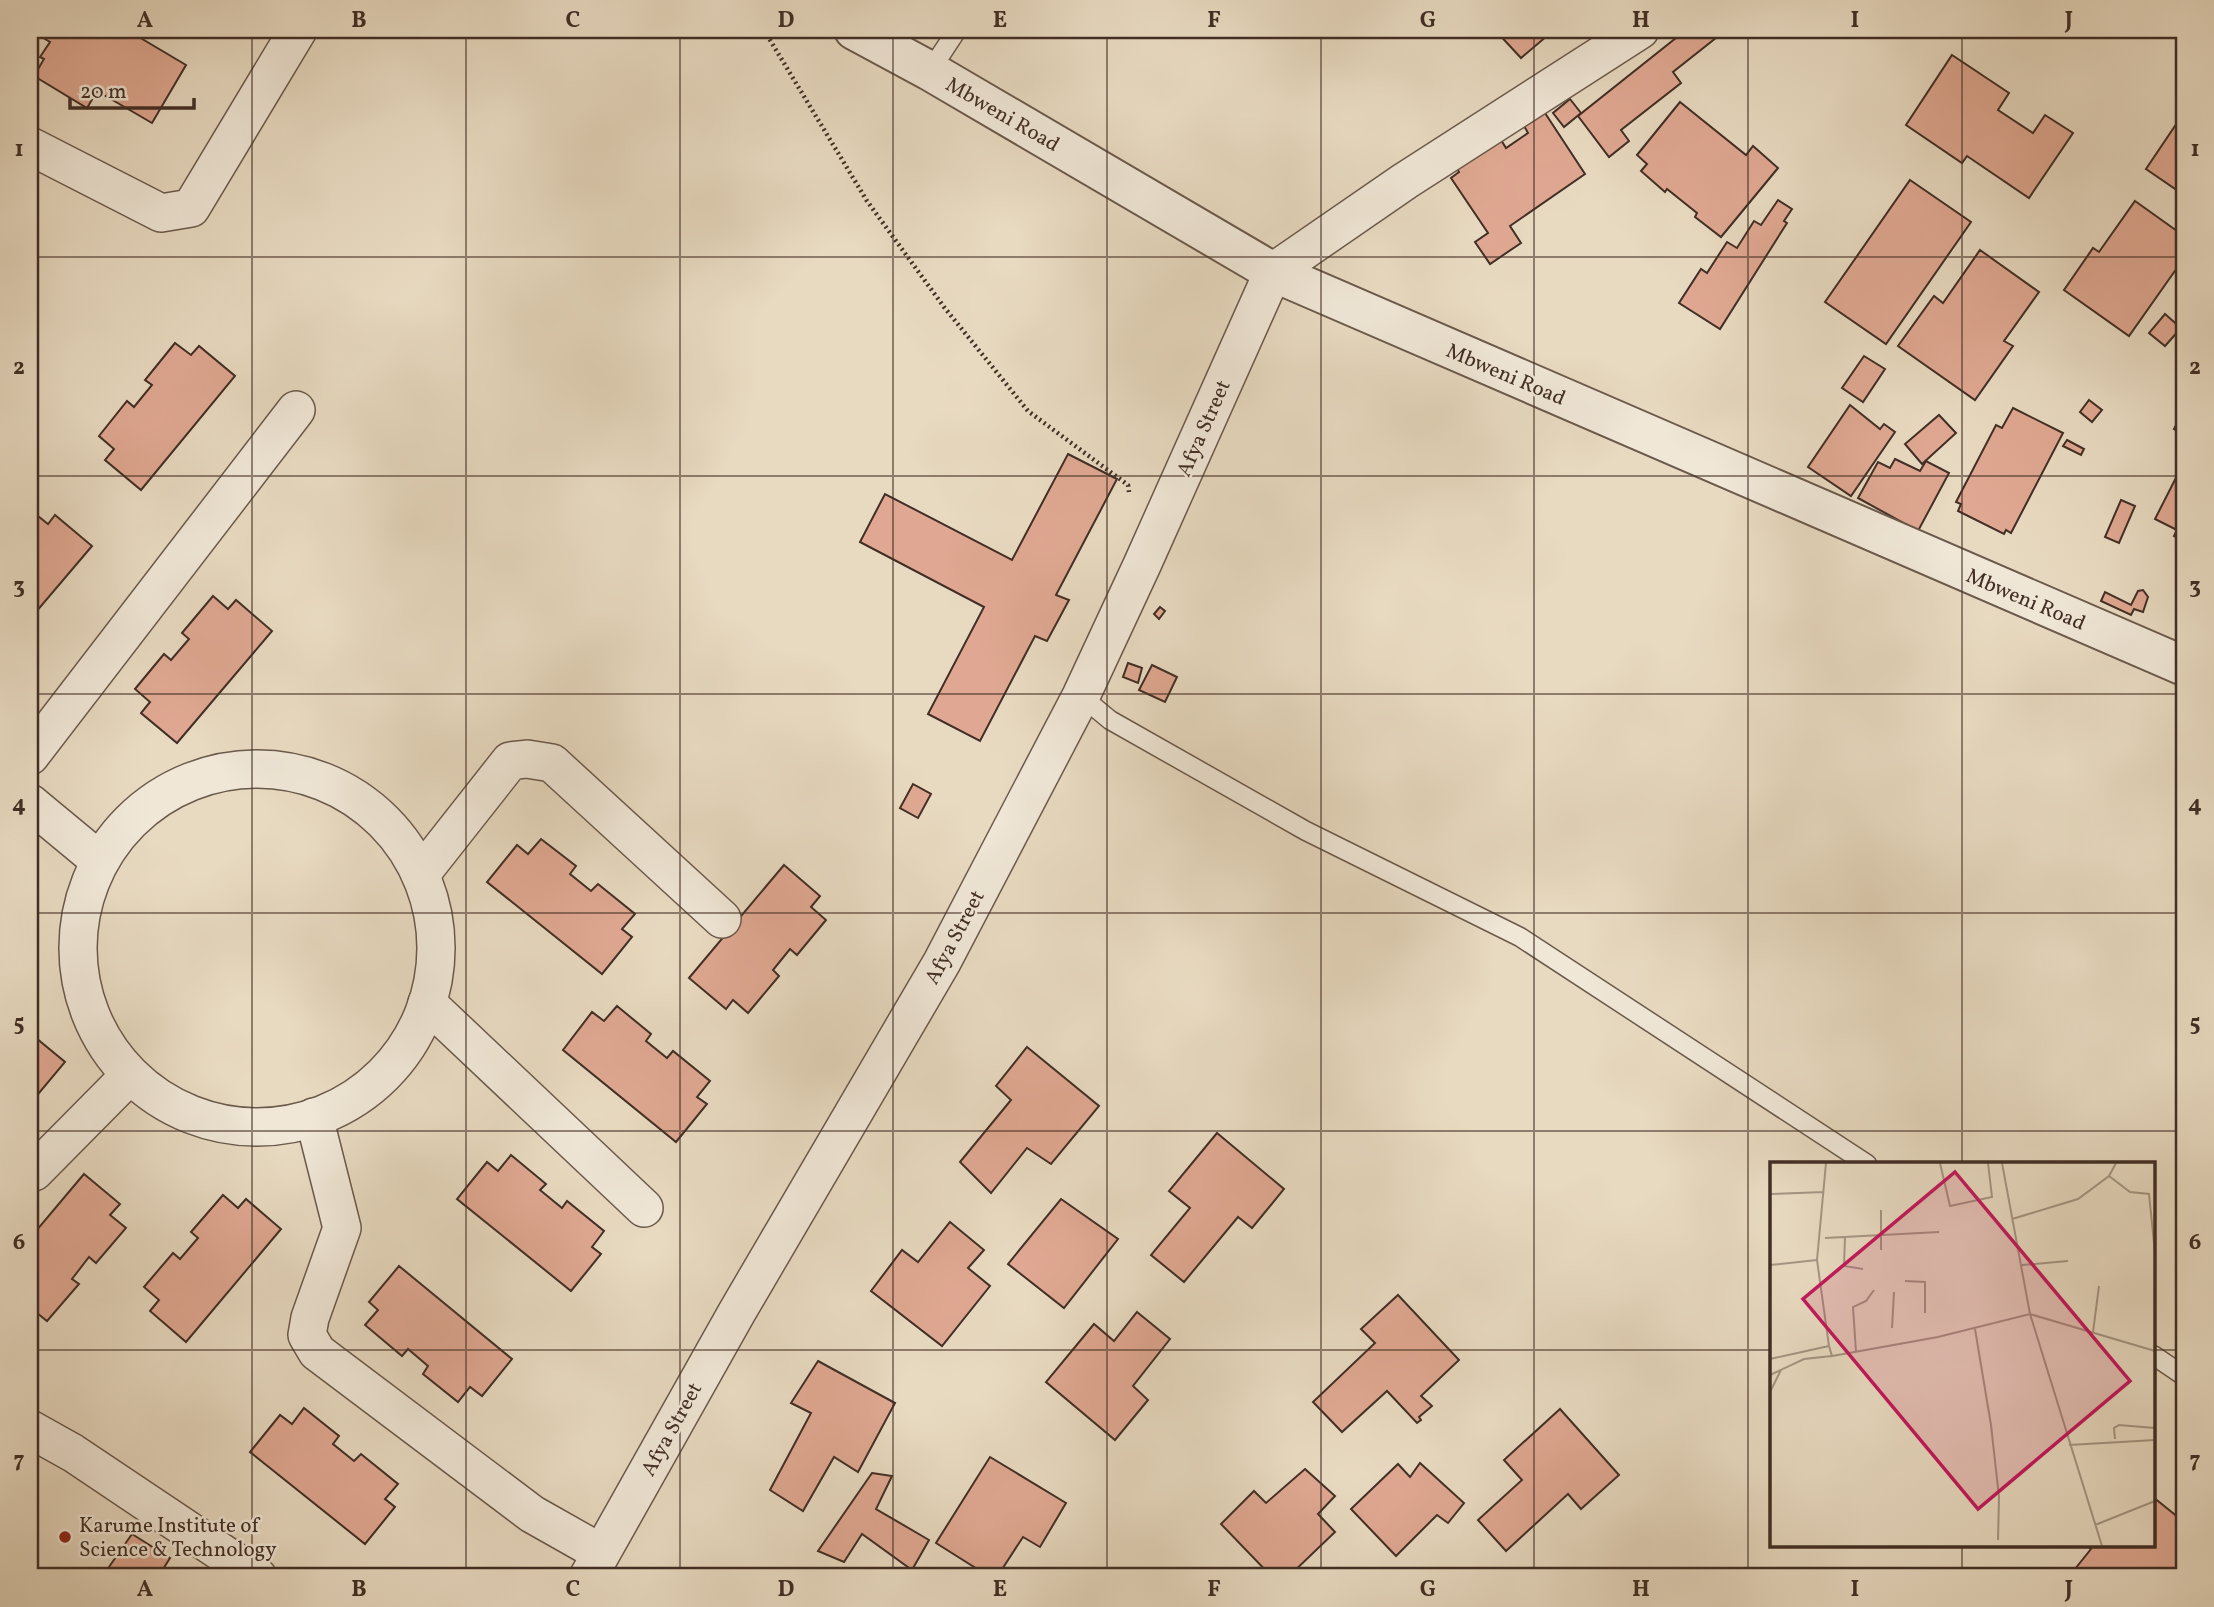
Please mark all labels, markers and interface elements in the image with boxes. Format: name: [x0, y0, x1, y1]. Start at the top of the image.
text: A: [137, 5, 153, 37]
text: B: [351, 5, 367, 37]
text: C: [566, 5, 580, 37]
text: D: [778, 5, 795, 37]
text: E: [993, 5, 1007, 37]
text: F: [1207, 5, 1221, 37]
text: G: [1420, 5, 1436, 37]
text: H: [1632, 5, 1650, 37]
text: I: [1851, 5, 1859, 37]
text: J: [2064, 5, 2073, 37]
scale bar: [70, 66, 194, 110]
street label: Mbweni Road: [940, 71, 1065, 160]
text: 20 m: [80, 78, 126, 107]
text: 1: [14, 134, 24, 166]
text: 1: [2190, 134, 2200, 166]
street label: Mbweni Road: [1441, 337, 1570, 414]
text: 2: [13, 352, 25, 384]
text: 2: [2189, 352, 2201, 384]
street label: Afya Street: [1170, 376, 1239, 482]
street label: Mbweni Road: [1961, 562, 2090, 639]
text: 3: [13, 571, 25, 603]
text: 3: [2189, 571, 2201, 603]
text: 4: [12, 789, 26, 821]
text: 4: [2188, 789, 2202, 821]
street label: Afya Street: [918, 885, 992, 990]
text: 5: [13, 1008, 25, 1040]
text: 5: [2189, 1008, 2201, 1040]
inset map: [1770, 1162, 2154, 1548]
text: 6: [13, 1227, 25, 1259]
text: 6: [2189, 1227, 2201, 1259]
street label: Afya Street: [635, 1378, 710, 1482]
text: 7: [14, 1445, 25, 1477]
text: 7: [2190, 1445, 2201, 1477]
place label: Karume Institute of Science & Technology: [79, 1512, 277, 1565]
marker: Karume Institute of Science & Technology: [57, 1529, 73, 1545]
text: A: [137, 1574, 153, 1606]
text: B: [351, 1574, 367, 1606]
text: C: [566, 1574, 580, 1606]
text: D: [778, 1574, 795, 1606]
text: E: [993, 1574, 1007, 1606]
text: F: [1207, 1574, 1221, 1606]
text: G: [1420, 1574, 1436, 1606]
text: H: [1632, 1574, 1650, 1606]
text: I: [1851, 1574, 1859, 1606]
text: J: [2064, 1574, 2073, 1606]

